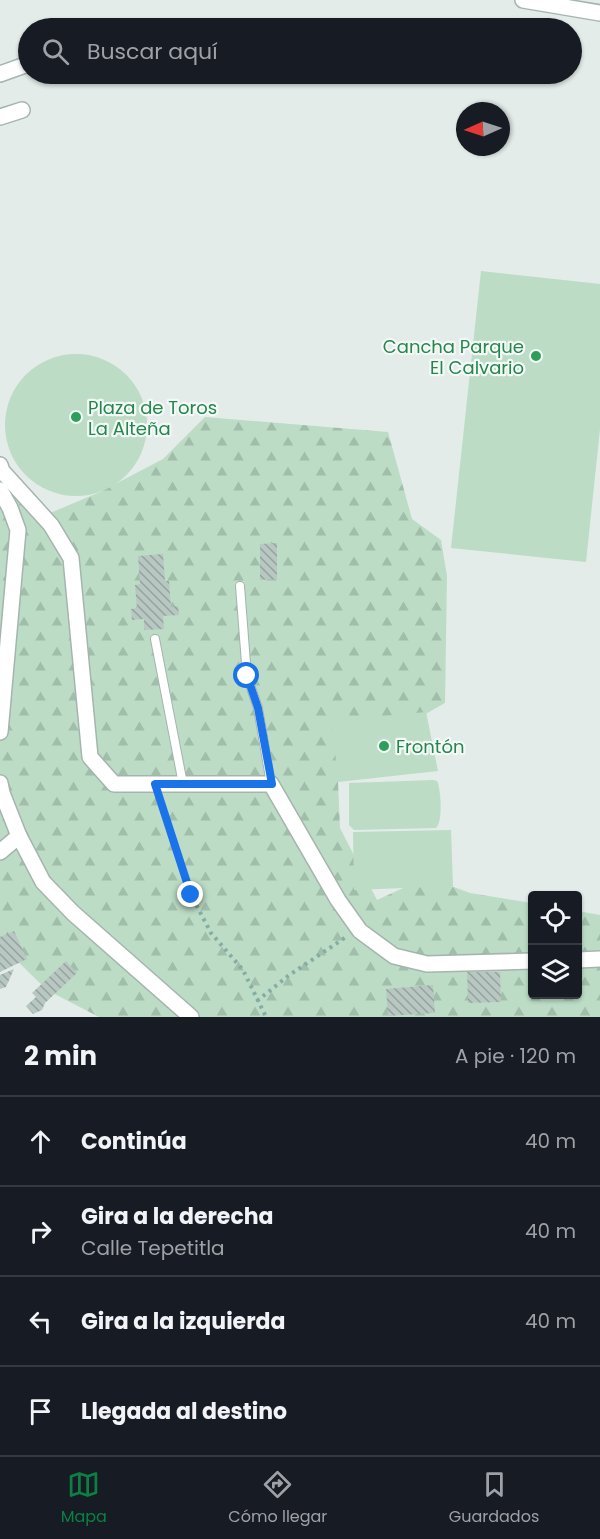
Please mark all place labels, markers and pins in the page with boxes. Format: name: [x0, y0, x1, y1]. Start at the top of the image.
place label: Cancha Parque El Calvario: [383, 334, 524, 380]
marker: Cancha Parque El Calvario: [529, 349, 543, 363]
place label: Plaza de Toros La Alteña: [88, 395, 217, 441]
marker: Plaza de Toros La Alteña: [69, 410, 83, 424]
place label: Frontón: [396, 734, 464, 759]
marker: Frontón: [377, 739, 391, 753]

